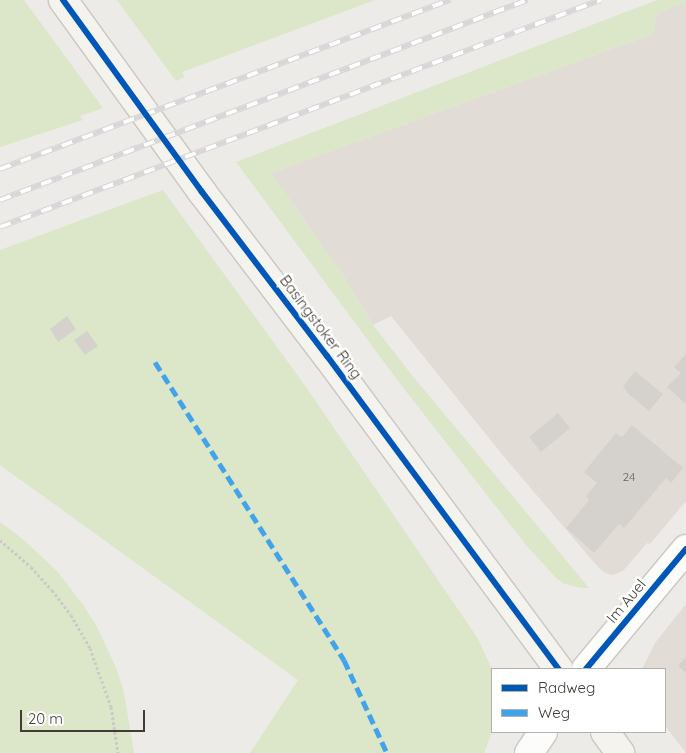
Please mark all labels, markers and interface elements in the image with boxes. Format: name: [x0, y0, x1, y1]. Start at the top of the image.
street label: Basingstoker Ring: [276, 272, 366, 382]
house number: 24: [623, 470, 635, 484]
street label: Im Auel: [603, 575, 649, 627]
legend: [491, 668, 666, 733]
text: Radweg: [538, 678, 595, 697]
scale bar: [22, 700, 148, 732]
text: Weg: [538, 703, 570, 722]
text: 20 m: [28, 709, 63, 728]

